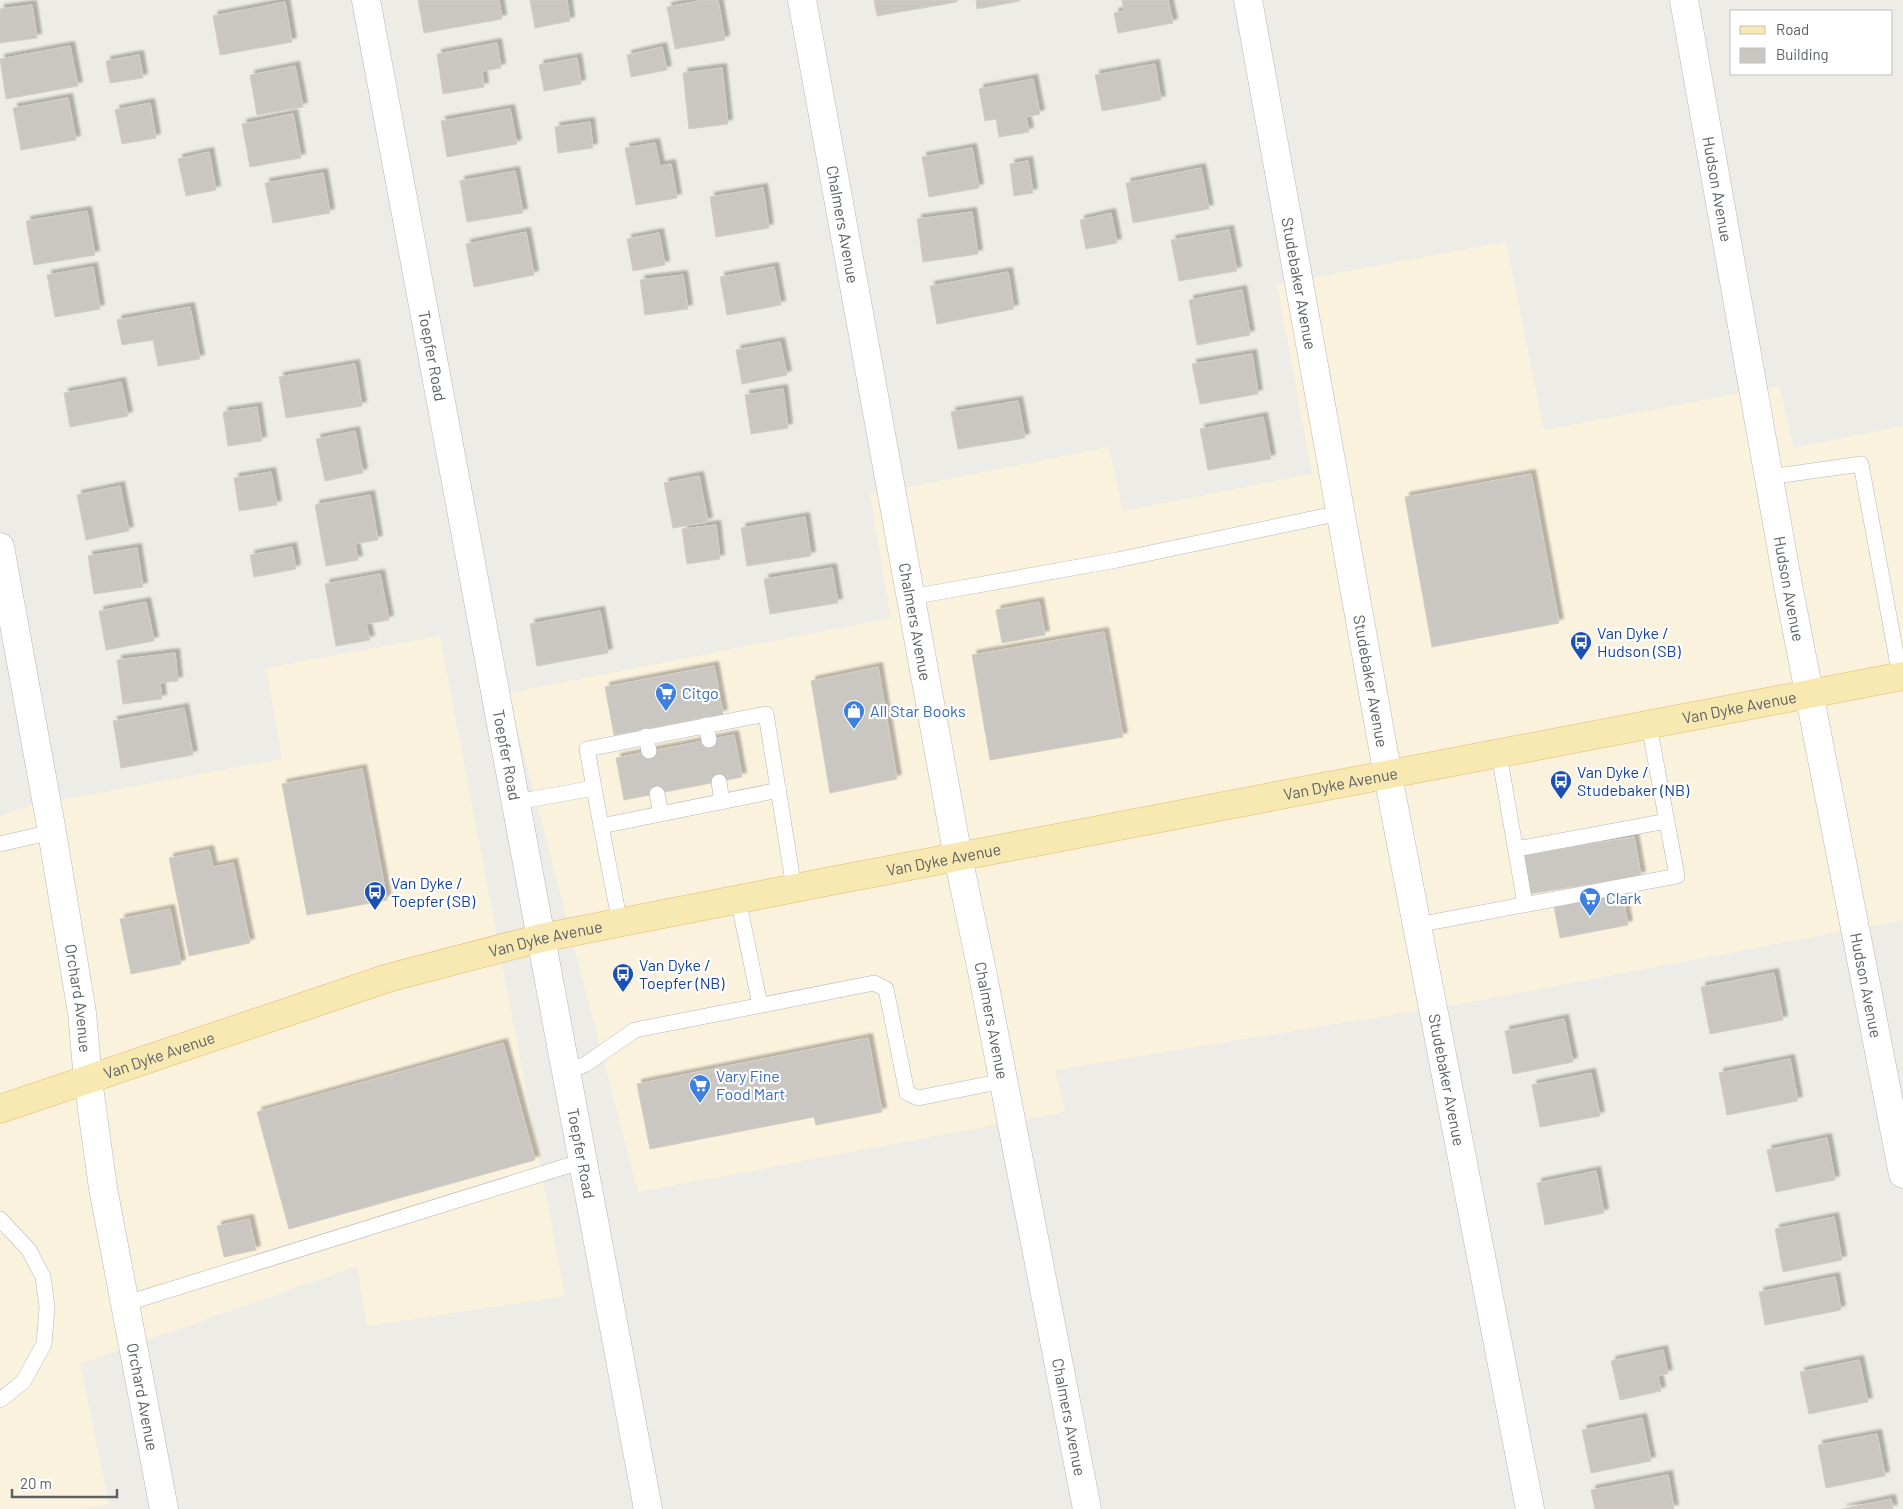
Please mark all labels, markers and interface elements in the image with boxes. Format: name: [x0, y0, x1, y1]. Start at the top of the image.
legend: [1730, 10, 1893, 75]
text: Road: [1776, 20, 1809, 38]
text: Building: [1776, 45, 1829, 63]
street label: Hudson Avenue: [1699, 135, 1737, 243]
street label: Chalmers Avenue: [823, 164, 863, 285]
street label: Studebaker Avenue: [1278, 216, 1321, 351]
street label: Toepfer Road: [415, 309, 451, 403]
street label: Hudson Avenue: [1770, 534, 1809, 643]
street label: Chalmers Avenue: [896, 561, 936, 682]
street label: Studebaker Avenue: [1350, 613, 1393, 749]
place label: Van Dyke / Hudson (SB): [1597, 623, 1682, 660]
bus stop icon: Van Dyke / Hudson (SB): [1569, 630, 1593, 661]
supermarket icon: Citgo: [654, 681, 678, 712]
place label: Citgo: [682, 683, 719, 702]
street label: Van Dyke Avenue: [1680, 687, 1798, 727]
shop icon: All Star Books: [842, 699, 866, 730]
place label: All Star Books: [870, 701, 966, 720]
street label: Toepfer Road: [490, 708, 525, 802]
place label: Van Dyke / Studebaker (NB): [1577, 762, 1690, 799]
street label: Van Dyke Avenue: [1282, 763, 1399, 803]
bus stop icon: Van Dyke / Studebaker (NB): [1549, 769, 1573, 800]
street label: Van Dyke Avenue: [885, 839, 1002, 879]
place label: Van Dyke / Toepfer (SB): [391, 873, 476, 910]
bus stop icon: Van Dyke / Toepfer (SB): [363, 880, 387, 911]
supermarket icon: Clark: [1578, 886, 1602, 917]
place label: Clark: [1606, 888, 1641, 907]
street label: Van Dyke Avenue: [486, 916, 604, 960]
street label: Hudson Avenue: [1847, 931, 1886, 1039]
street label: Orchard Avenue: [62, 942, 95, 1053]
place label: Van Dyke / Toepfer (NB): [639, 955, 725, 992]
street label: Chalmers Avenue: [971, 960, 1013, 1081]
bus stop icon: Van Dyke / Toepfer (NB): [611, 962, 635, 993]
street label: Studebaker Avenue: [1425, 1012, 1469, 1147]
street label: Van Dyke Avenue: [101, 1027, 217, 1082]
place label: Vary Fine Food Mart: [716, 1066, 785, 1103]
supermarket icon: Vary Fine Food Mart: [688, 1073, 712, 1104]
street label: Toepfer Road: [564, 1106, 600, 1200]
street label: Orchard Avenue: [124, 1341, 163, 1452]
street label: Chalmers Avenue: [1049, 1356, 1090, 1477]
scale bar: [12, 1466, 118, 1498]
text: 20 m: [20, 1474, 52, 1492]

